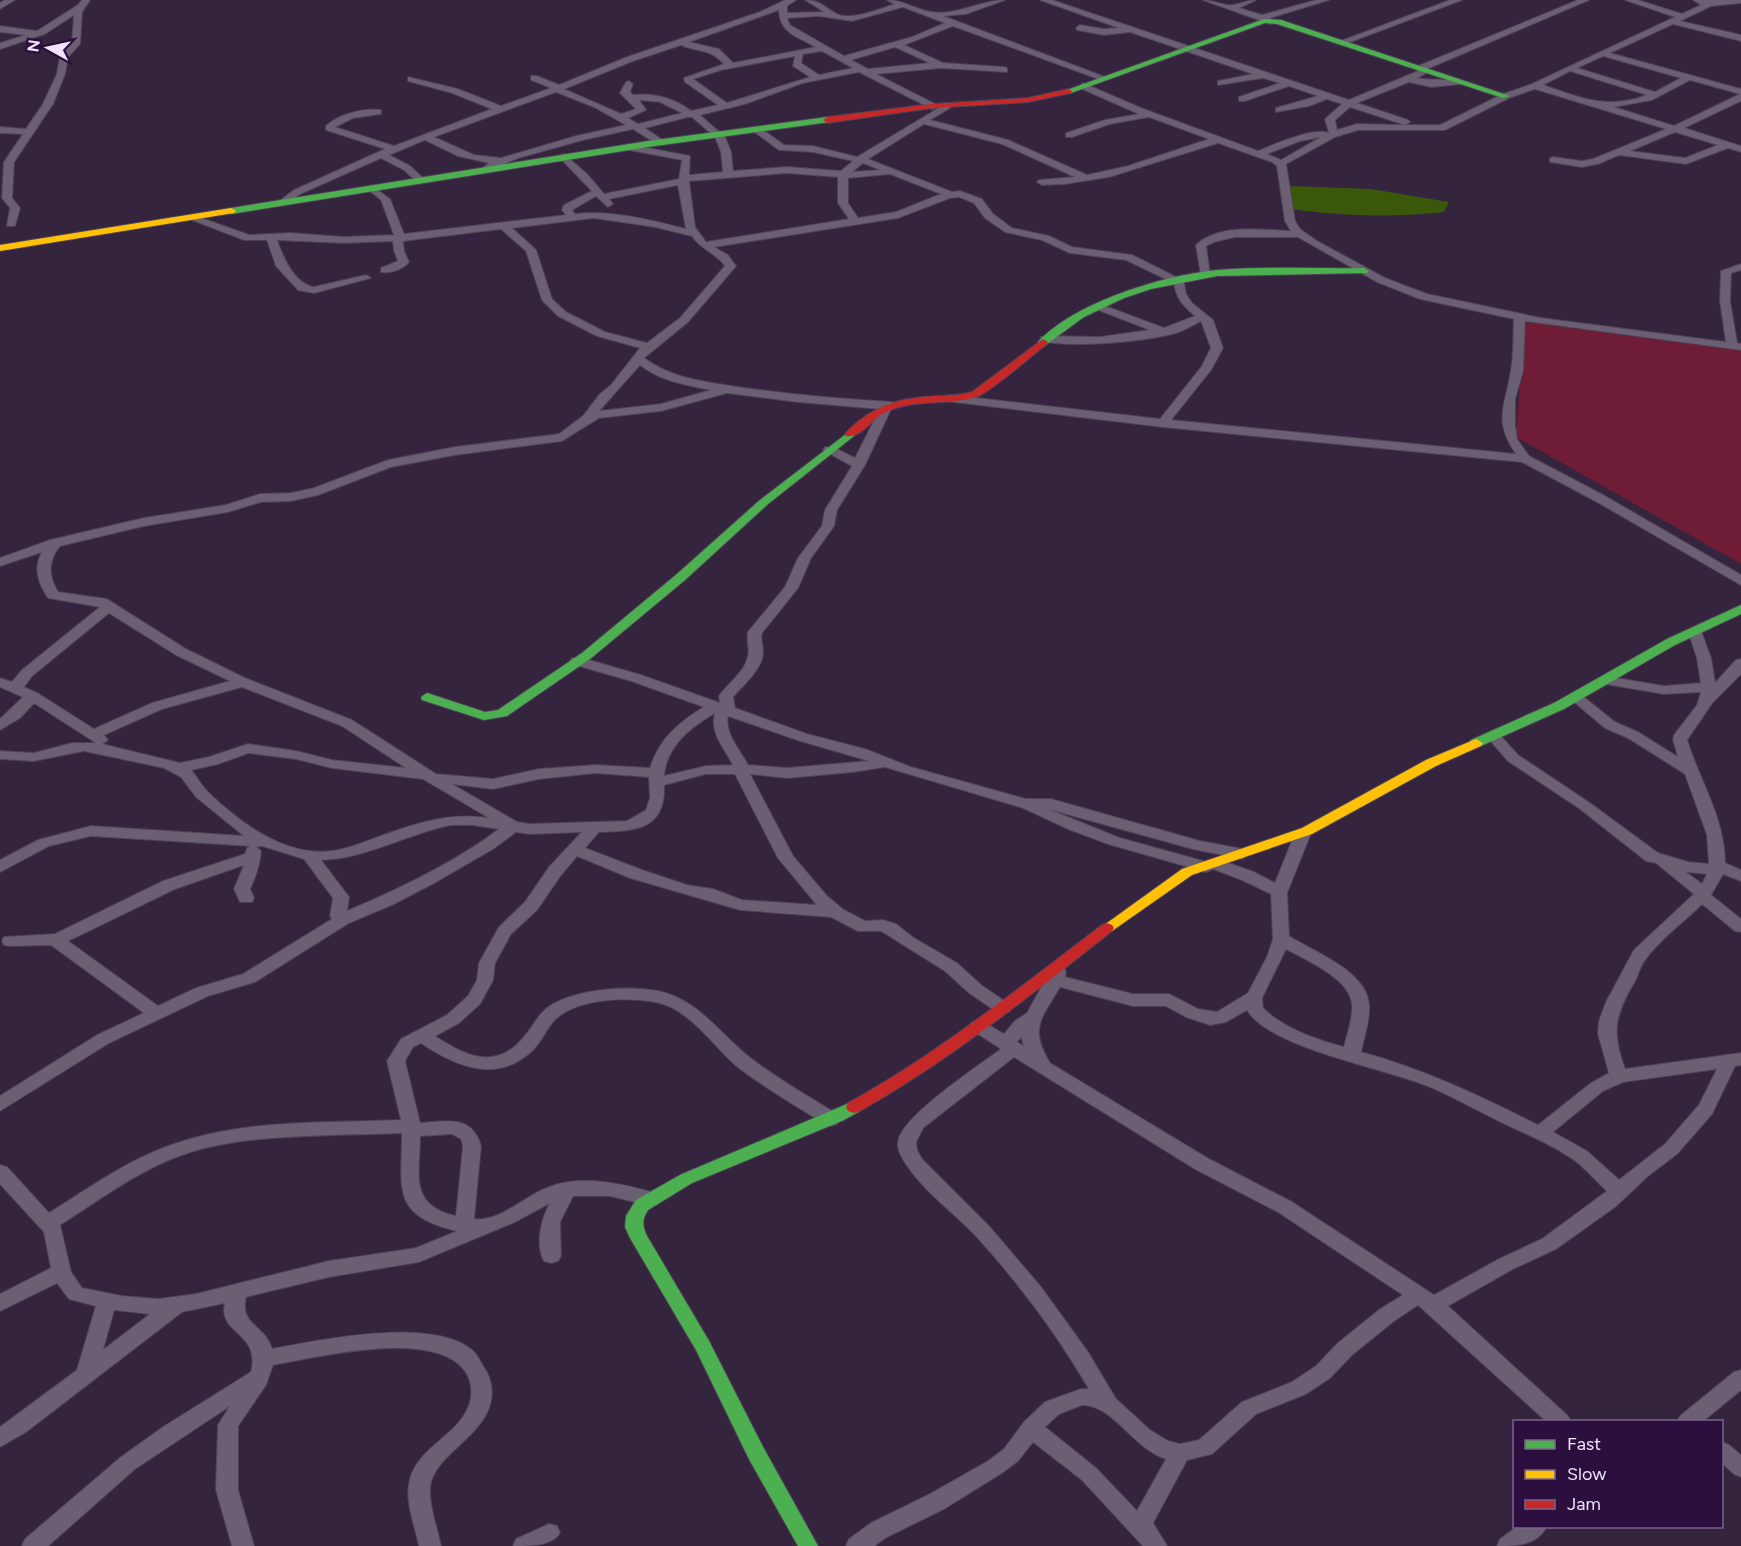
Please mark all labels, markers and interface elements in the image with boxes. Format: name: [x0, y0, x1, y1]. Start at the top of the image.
north arrow: [18, 18, 78, 78]
text: N: [23, 39, 44, 53]
legend: [1513, 1420, 1723, 1528]
text: Fast: [1567, 1433, 1601, 1455]
text: Slow: [1567, 1463, 1606, 1485]
text: Jam: [1567, 1493, 1601, 1515]

